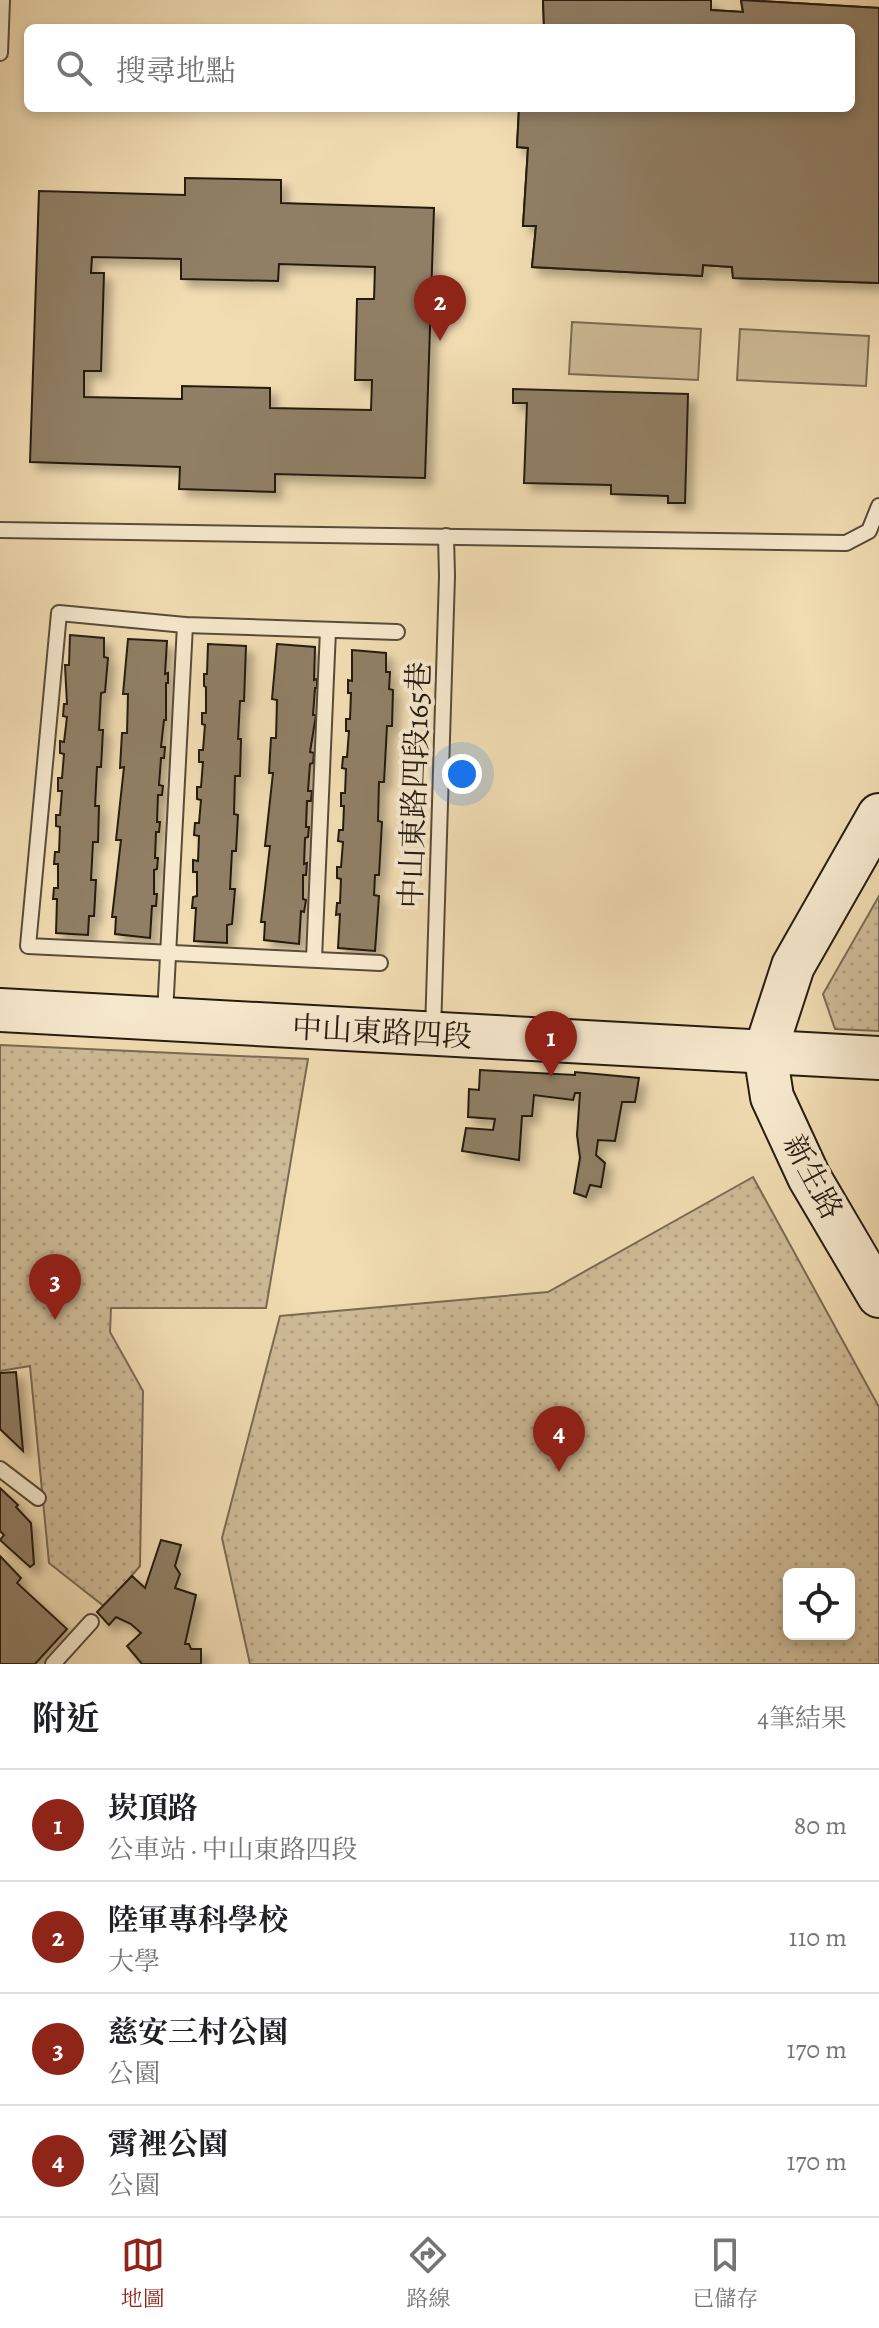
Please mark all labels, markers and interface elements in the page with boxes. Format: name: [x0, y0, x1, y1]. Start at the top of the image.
search box: [24, 24, 855, 112]
icon: search: [52, 46, 96, 90]
text: 搜尋地點: [116, 51, 236, 91]
pin: 2: [414, 275, 466, 341]
street label: 中山東路四段165巷: [391, 661, 439, 909]
your location: [442, 754, 482, 794]
street label: 中山東路四段: [291, 1007, 473, 1057]
pin: 1: [525, 1011, 577, 1077]
street label: 新生路: [774, 1128, 852, 1226]
pin: 3: [29, 1254, 81, 1320]
pin: 4: [533, 1406, 585, 1472]
map controls: [783, 1568, 855, 1640]
button: locate: [783, 1568, 855, 1640]
text: 附近: [32, 1695, 100, 1742]
text: 4筆結果: [757, 1701, 847, 1736]
text: 崁頂路: [108, 1788, 198, 1828]
text: 1: [53, 1808, 63, 1843]
text: 80 m: [794, 1808, 847, 1843]
text: 公車站 · 中山東路四段: [108, 1832, 357, 1867]
text: 陸軍專科學校: [108, 1900, 288, 1940]
text: 2: [52, 1920, 64, 1955]
text: 110 m: [789, 1920, 847, 1955]
text: 大學: [108, 1944, 160, 1979]
text: 慈安三村公園: [108, 2012, 288, 2052]
text: 3: [52, 2032, 64, 2067]
text: 170 m: [787, 2032, 847, 2067]
text: 公園: [108, 2056, 160, 2091]
text: 霄裡公園: [108, 2124, 228, 2164]
text: 4: [52, 2144, 64, 2179]
text: 170 m: [787, 2144, 847, 2179]
text: 公園: [108, 2168, 160, 2203]
tab: 地圖: [121, 2233, 165, 2314]
tab: 路線: [406, 2233, 450, 2314]
tab: 已儲存: [692, 2233, 758, 2314]

